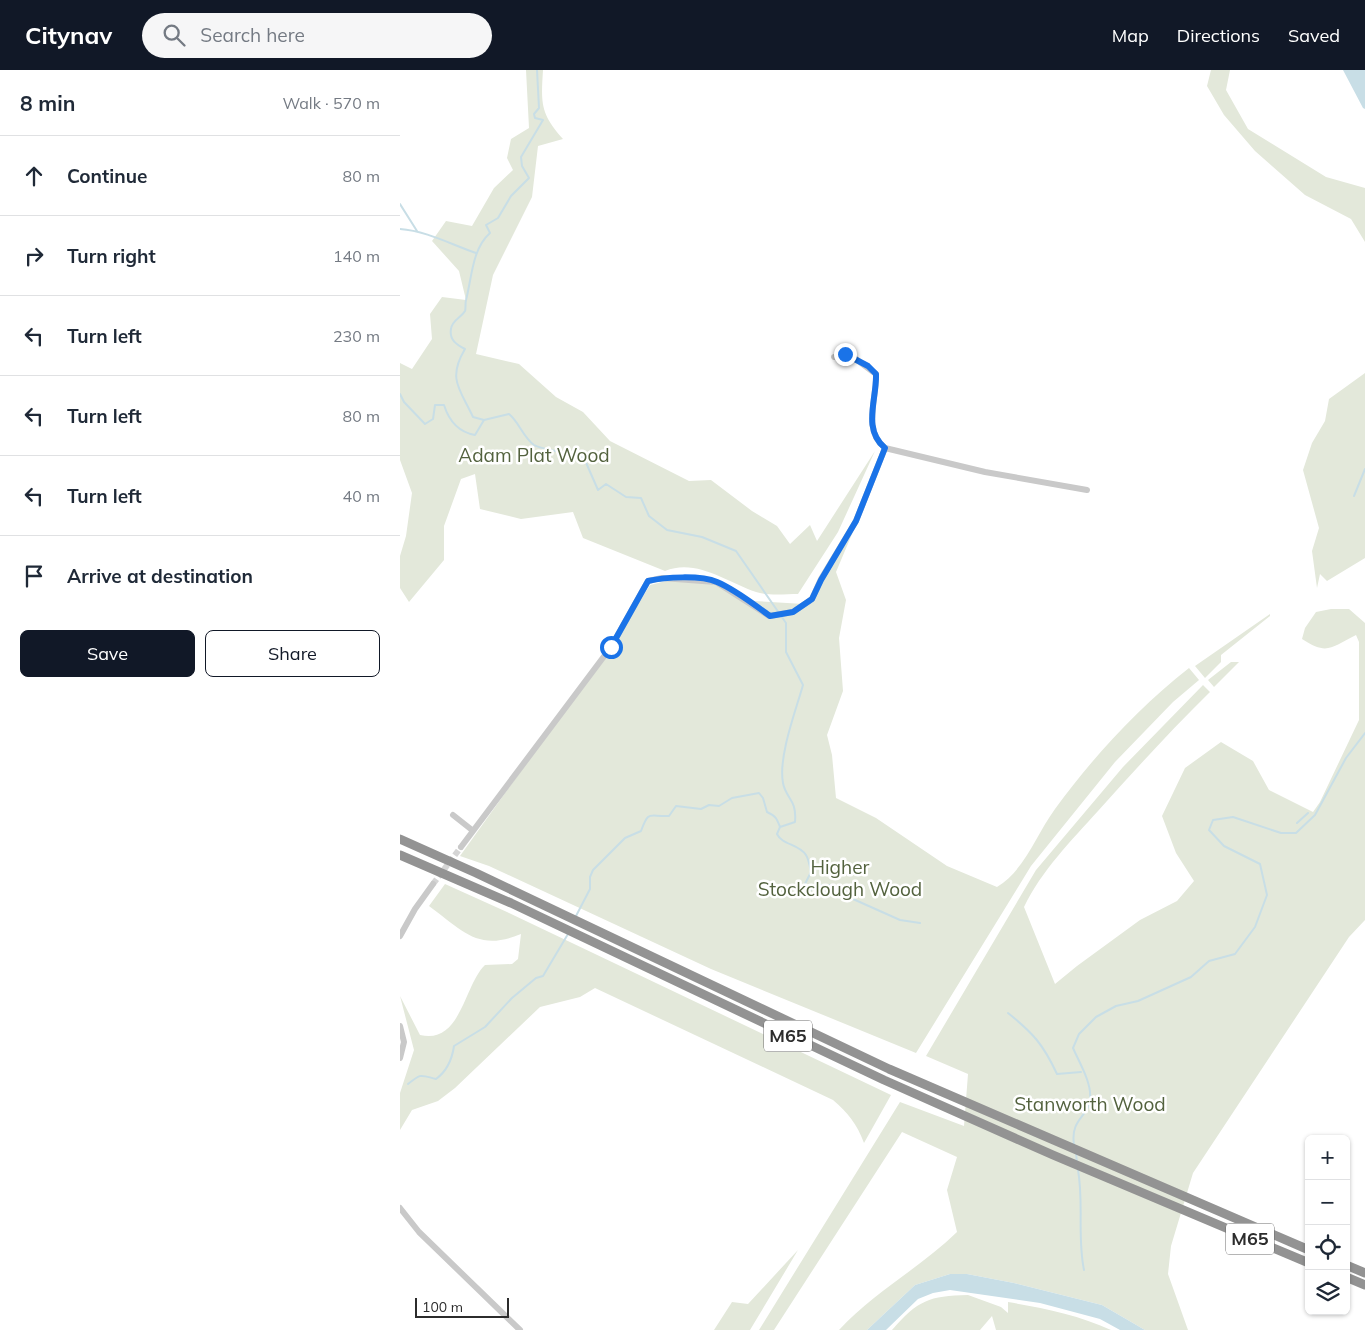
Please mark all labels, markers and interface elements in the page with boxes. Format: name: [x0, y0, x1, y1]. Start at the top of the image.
search box: [142, 13, 492, 58]
text: Citynav: [25, 20, 112, 50]
icon: search: [160, 21, 188, 49]
text: Search here: [200, 23, 305, 47]
text: Map: [1112, 24, 1149, 47]
text: Directions: [1177, 24, 1260, 47]
text: Saved: [1288, 24, 1340, 47]
text: 8 min: [20, 90, 75, 116]
text: Walk · 570 m: [282, 93, 380, 113]
icon: ahead: [20, 162, 48, 190]
text: Continue: [67, 164, 147, 188]
text: 80 m: [343, 166, 380, 186]
icon: right: [20, 242, 48, 270]
text: Turn right: [67, 244, 156, 268]
text: 140 m: [333, 246, 380, 266]
icon: left: [20, 322, 48, 350]
text: Turn left: [67, 324, 142, 348]
text: 230 m: [333, 326, 380, 346]
route end: [834, 343, 857, 366]
icon: left: [20, 402, 48, 430]
text: Turn left: [67, 404, 142, 428]
text: 80 m: [343, 406, 380, 426]
park label: Adam Plat Wood: [458, 443, 610, 467]
icon: left: [20, 482, 48, 510]
text: Turn left: [67, 484, 142, 508]
text: 40 m: [343, 486, 380, 506]
icon: arrive: [20, 562, 48, 590]
text: Arrive at destination: [67, 564, 253, 588]
button: Save: [20, 630, 195, 677]
button: Share: [205, 630, 380, 677]
route start: [600, 636, 623, 659]
park label: Higher Stockclough Wood: [758, 855, 922, 901]
road number: M65: [764, 1020, 812, 1051]
park label: Stanworth Wood: [1014, 1092, 1166, 1116]
map controls: [1305, 1135, 1350, 1315]
button: +: [1305, 1135, 1350, 1180]
button: −: [1305, 1180, 1350, 1225]
road number: M65: [1226, 1224, 1274, 1254]
button: locate: [1305, 1225, 1350, 1270]
button: layers: [1305, 1270, 1350, 1315]
scale bar: [415, 1295, 509, 1318]
text: 100 m: [422, 1298, 463, 1316]

